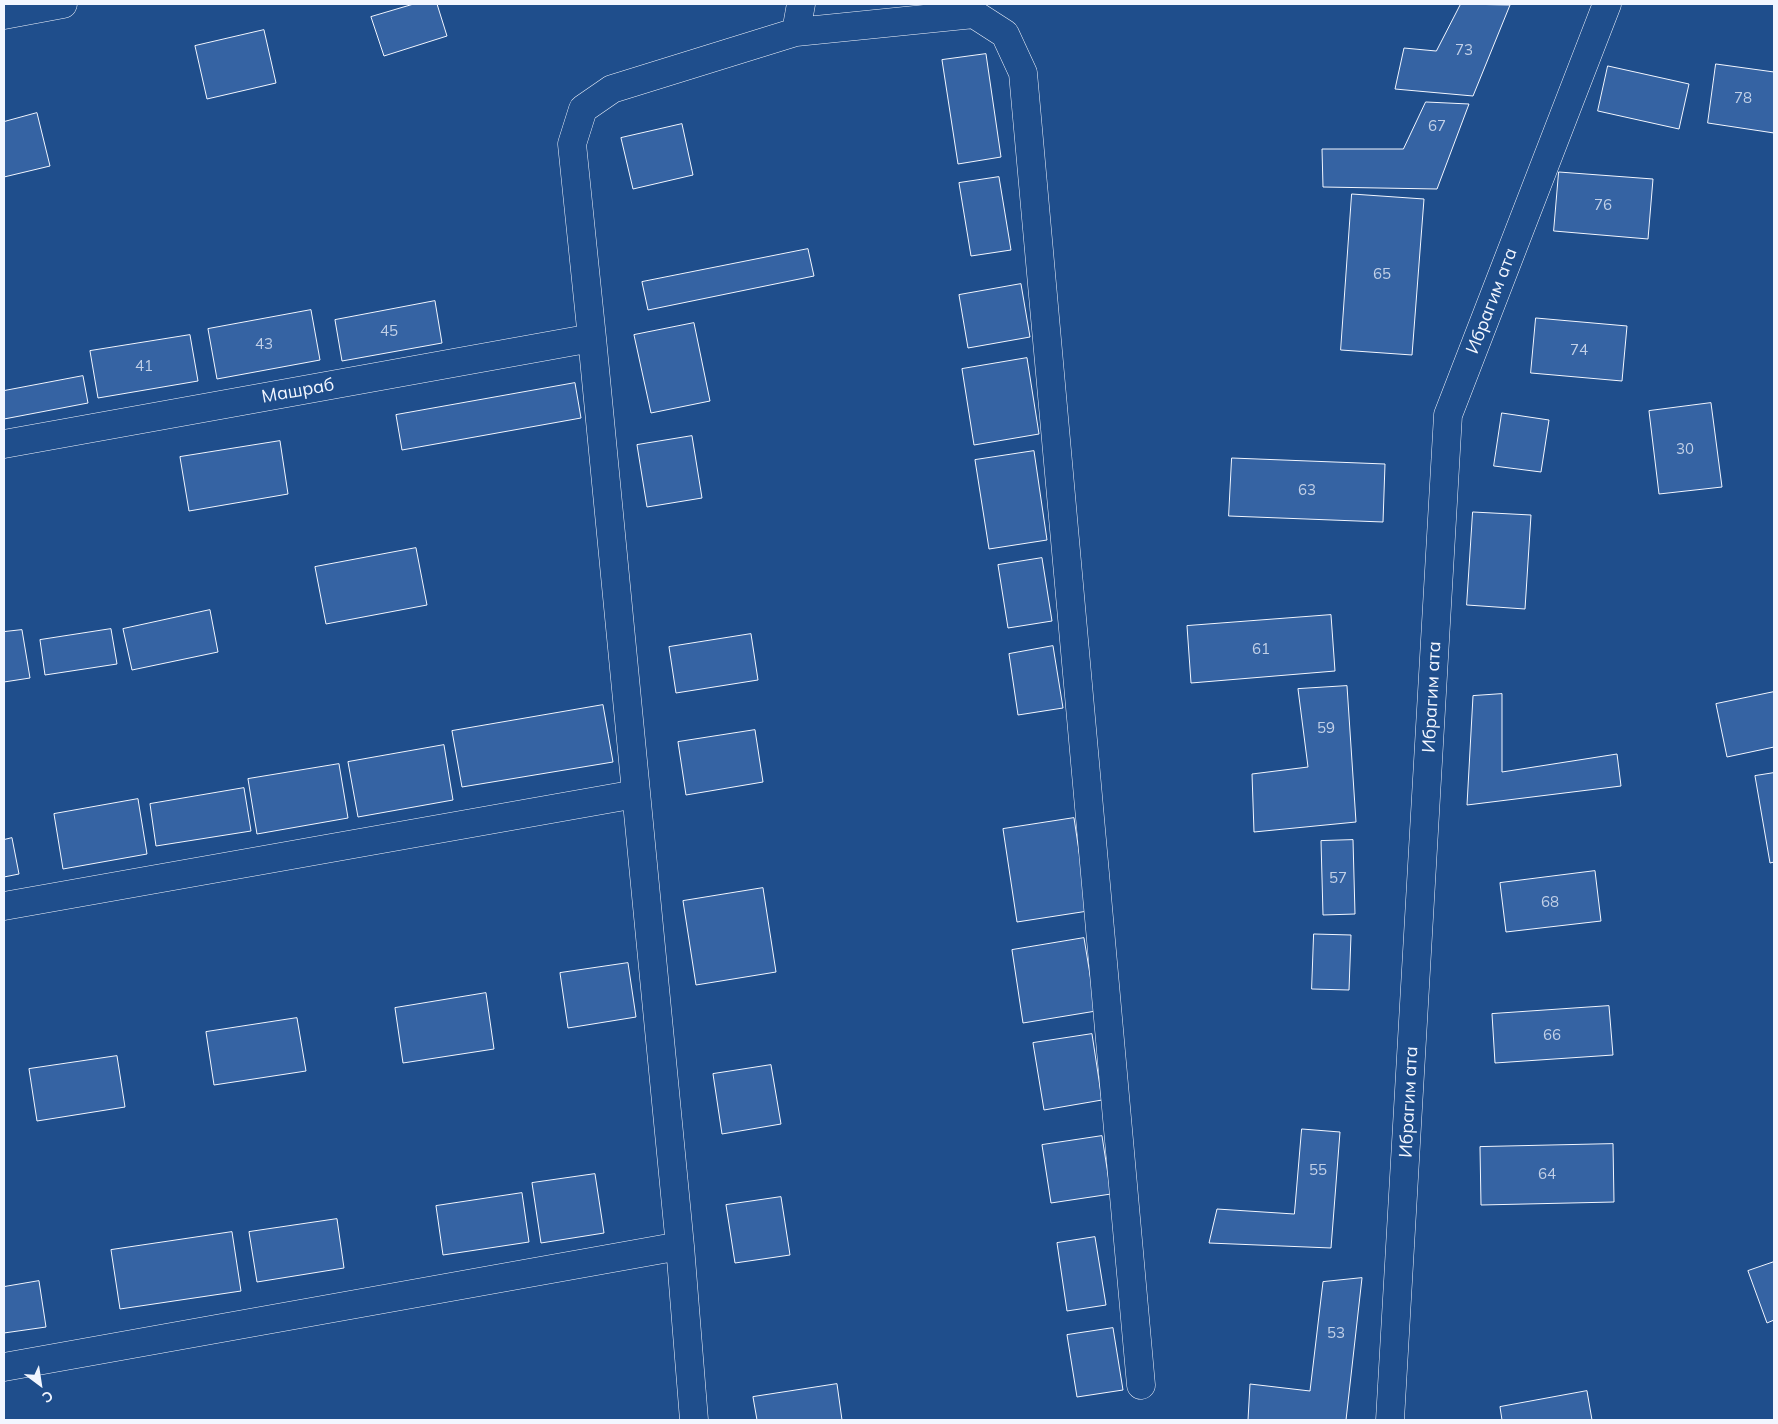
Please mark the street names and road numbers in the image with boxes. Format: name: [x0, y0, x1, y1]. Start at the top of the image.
street label: Ибрагим ата: [1462, 245, 1522, 357]
street label: Машраб: [260, 374, 336, 408]
street label: Ибрагим ата: [1418, 641, 1446, 753]
street label: Ибрагим ата: [1395, 1046, 1423, 1158]

